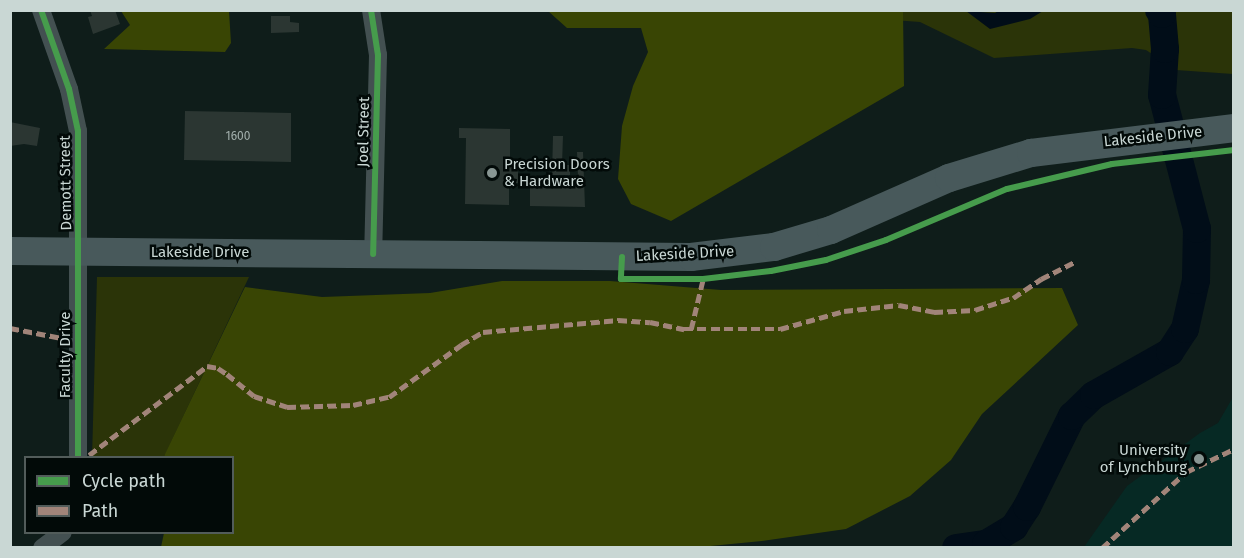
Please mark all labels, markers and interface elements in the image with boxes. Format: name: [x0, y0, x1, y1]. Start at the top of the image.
street label: Joel Street: [354, 97, 374, 167]
street label: Lakeside Drive: [1103, 123, 1203, 151]
house number: 1600: [226, 130, 250, 144]
street label: Demott Street: [56, 135, 76, 231]
place label: Precision Doors & Hardware: [504, 155, 610, 190]
marker: Precision Doors & Hardware: [485, 166, 499, 180]
street label: Lakeside Drive: [635, 242, 735, 266]
street label: Lakeside Drive: [151, 244, 249, 262]
street label: Faculty Drive: [57, 312, 75, 398]
place label: University of Lynchburg: [1100, 441, 1187, 476]
marker: University of Lynchburg: [1192, 452, 1206, 466]
legend: [24, 456, 234, 534]
text: Cycle path: [82, 470, 166, 492]
text: Path: [82, 500, 118, 522]

